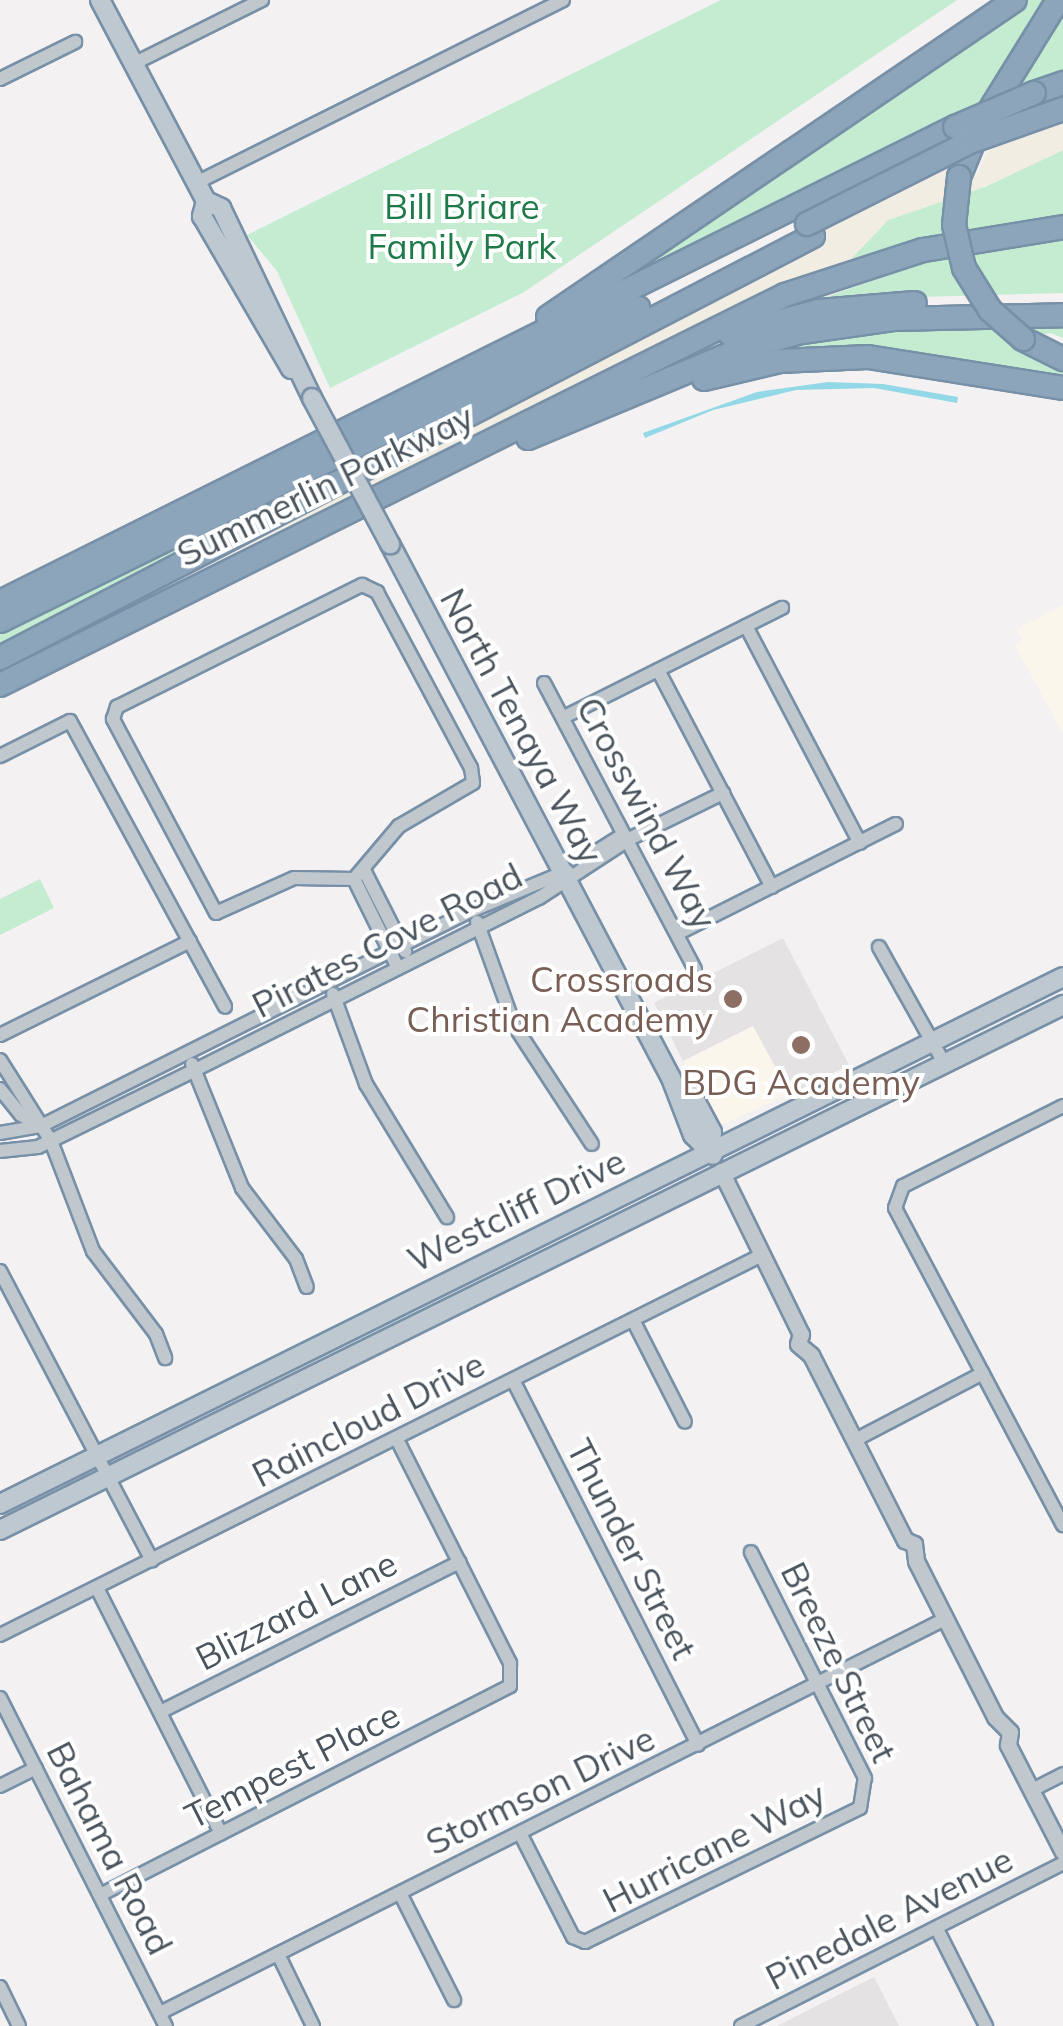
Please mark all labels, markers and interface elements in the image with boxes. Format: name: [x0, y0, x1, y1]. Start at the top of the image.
park label: Bill Briare Family Park: [368, 185, 556, 267]
street label: Summerlin Parkway: [170, 395, 480, 575]
street label: North Tenaya Way: [432, 581, 612, 871]
street label: Crosswind Way: [568, 690, 726, 936]
street label: Pirates Cove Road: [245, 854, 529, 1026]
place label: Crossroads Christian Academy: [406, 958, 713, 1040]
marker: Crossroads Christian Academy: [722, 988, 744, 1010]
marker: BDG Academy: [790, 1034, 812, 1056]
place label: BDG Academy: [682, 1061, 920, 1103]
street label: Westcliff Drive: [401, 1139, 631, 1281]
street label: Raincloud Drive: [245, 1343, 491, 1495]
street label: Thunder Street: [559, 1432, 705, 1666]
street label: Blizzard Lane: [189, 1541, 403, 1679]
street label: Breeze Street: [773, 1555, 905, 1769]
street label: Tempest Place: [178, 1693, 406, 1837]
street label: Stormson Drive: [419, 1717, 661, 1863]
street label: Bahama Road: [38, 1735, 182, 1961]
street label: Hurricane Way: [596, 1773, 832, 1921]
street label: Pinedale Avenue: [759, 1838, 1019, 1998]

